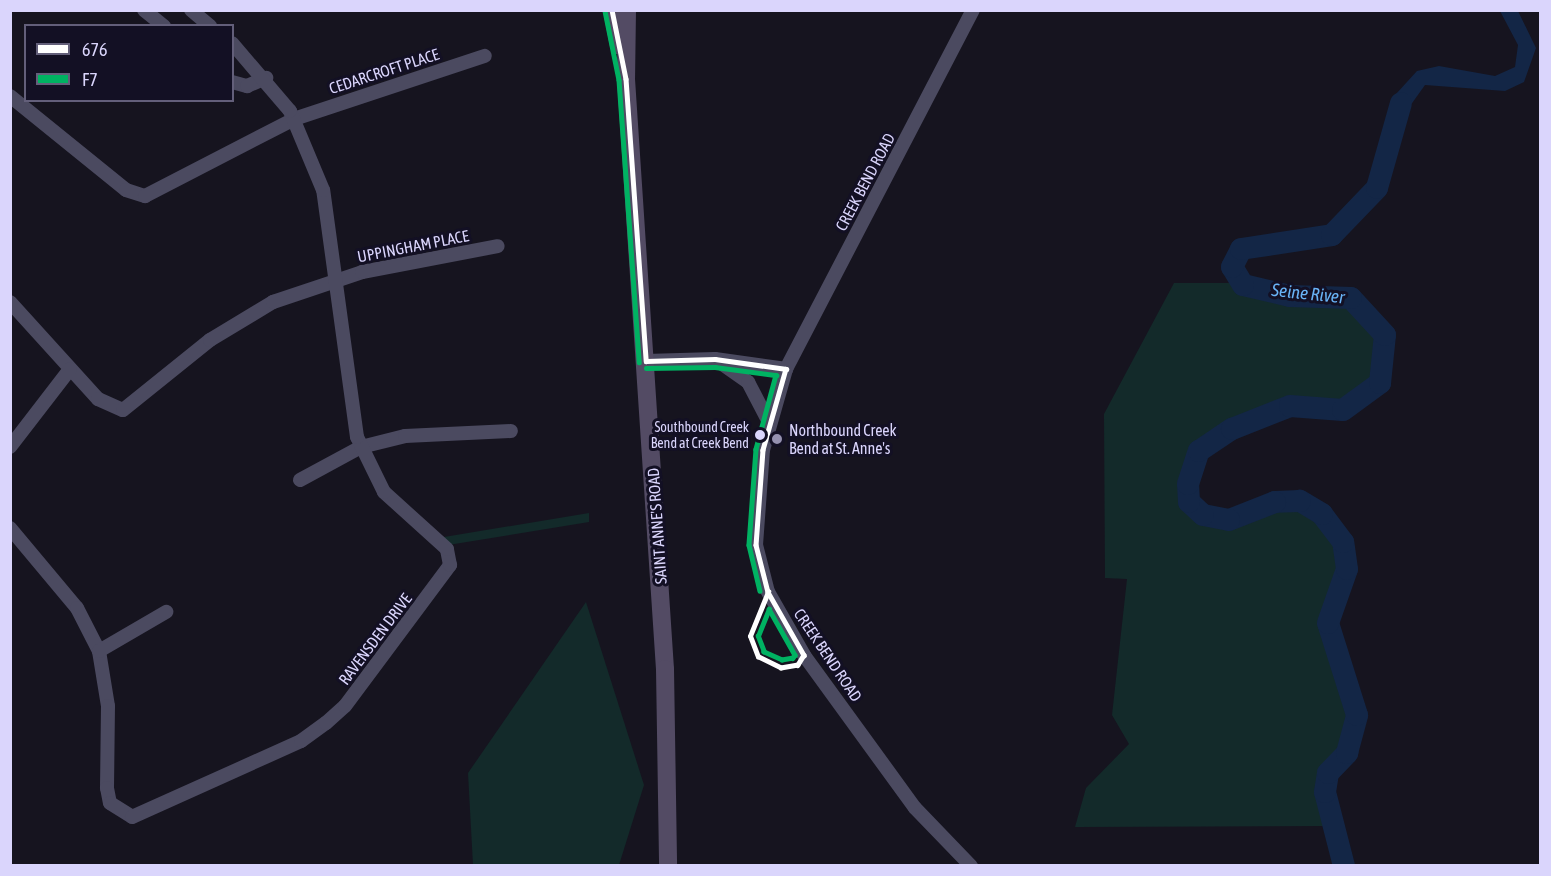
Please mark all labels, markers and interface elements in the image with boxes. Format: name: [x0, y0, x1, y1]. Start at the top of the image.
legend: [24, 24, 234, 102]
text: 676: [82, 39, 107, 60]
street label: CEDARCROFT PLACE: [327, 44, 441, 98]
text: F7: [82, 69, 98, 90]
street label: CREEK BEND ROAD: [831, 130, 899, 234]
street label: UPPINGHAM PLACE: [356, 226, 470, 266]
water label: Seine River: [1271, 279, 1345, 309]
place label: Southbound Creek Bend at Creek Bend: [651, 419, 749, 452]
place label: Northbound Creek Bend at St. Anne's: [789, 420, 897, 458]
marker: Southbound Creek Bend at Creek Bend: [754, 429, 766, 441]
marker: Northbound Creek Bend at St. Anne's: [770, 432, 784, 446]
street label: SAINT ANNE'S ROAD: [643, 467, 671, 585]
street label: RAVENSDEN DRIVE: [334, 590, 416, 688]
street label: CREEK BEND ROAD: [790, 605, 866, 705]

